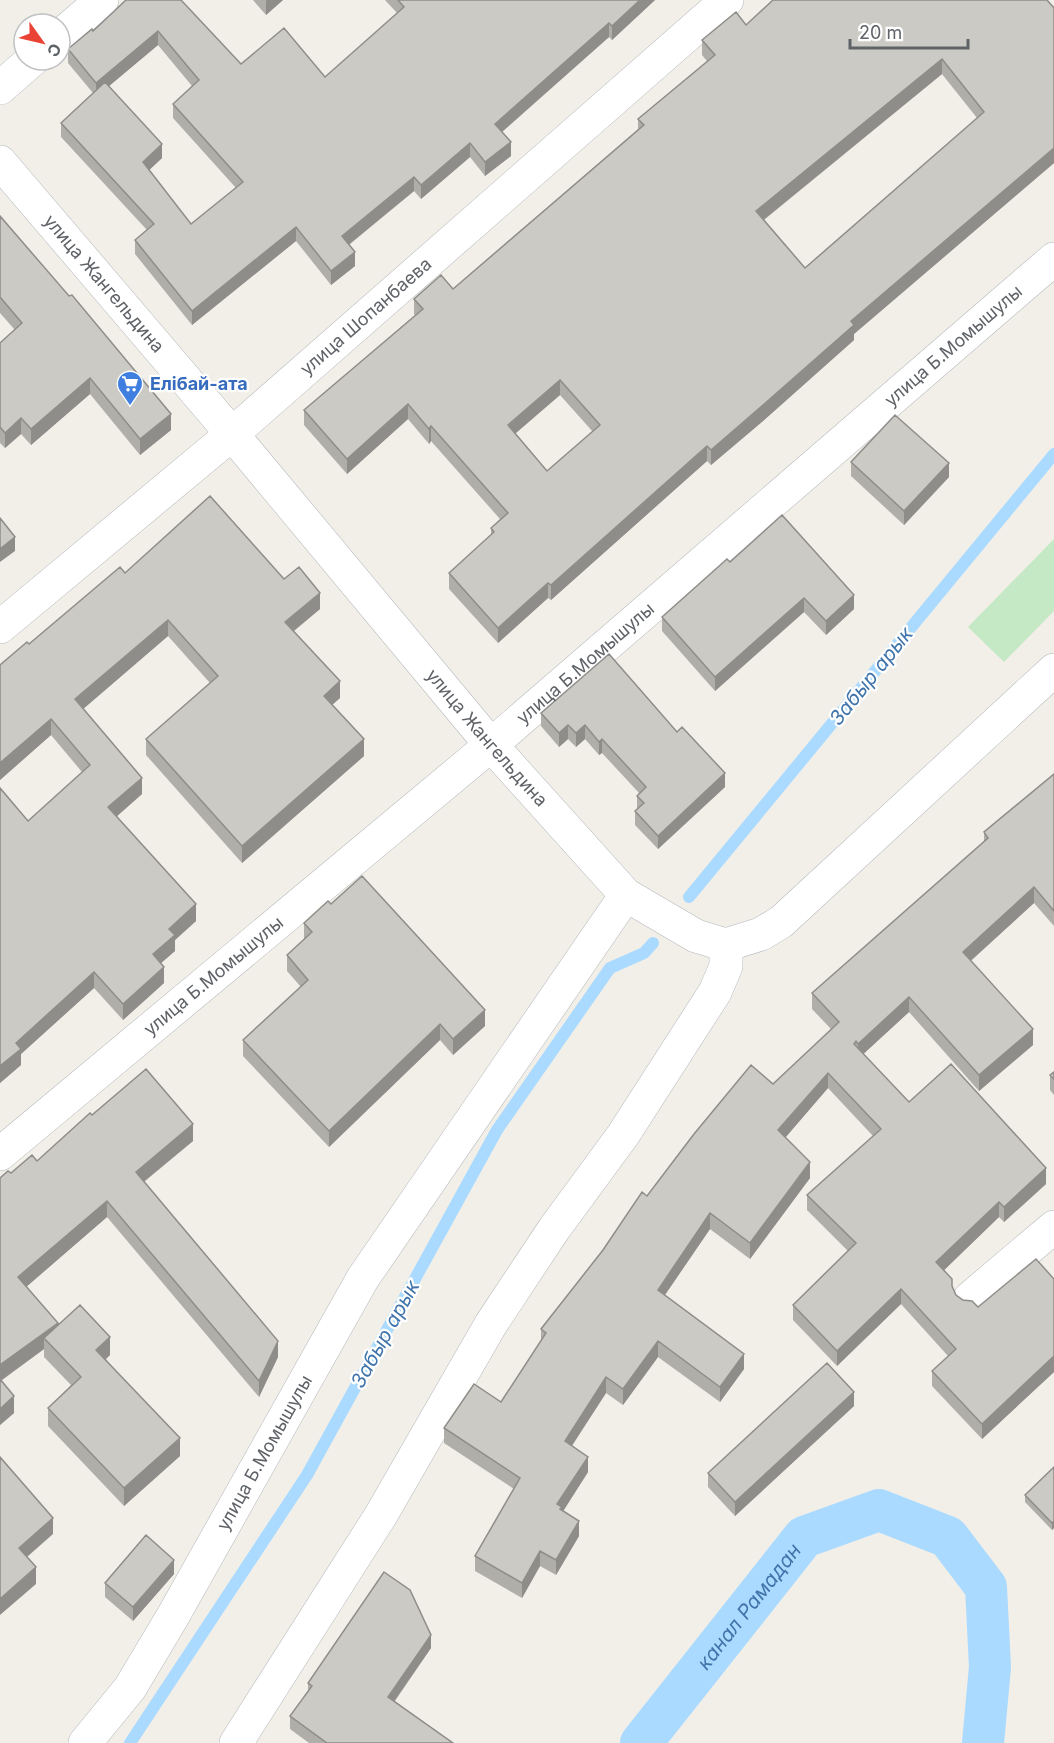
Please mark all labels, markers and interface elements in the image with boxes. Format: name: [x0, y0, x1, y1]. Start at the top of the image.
north arrow: [12, 12, 72, 72]
scale bar: [850, 12, 968, 50]
text: 20 m: [859, 22, 902, 43]
text: С: [43, 40, 66, 61]
street label: улица Жангельдина: [40, 210, 169, 357]
street label: улица Шопанбаева: [296, 253, 435, 379]
street label: улица Б.Момышулы: [880, 280, 1026, 410]
supermarket icon: Елібай-ата: [115, 369, 145, 407]
place label: Елібай-ата: [150, 373, 248, 394]
street label: улица Б.Момышулы: [512, 598, 658, 728]
water label: Забыр арык: [824, 621, 919, 730]
street label: улица Жангельдина: [422, 665, 552, 810]
street label: улица Б.Момышулы: [139, 912, 287, 1040]
water label: Забыр арык: [346, 1275, 425, 1392]
street label: улица Б.Момышулы: [212, 1371, 316, 1534]
water label: канал Рамадан: [692, 1539, 806, 1674]

